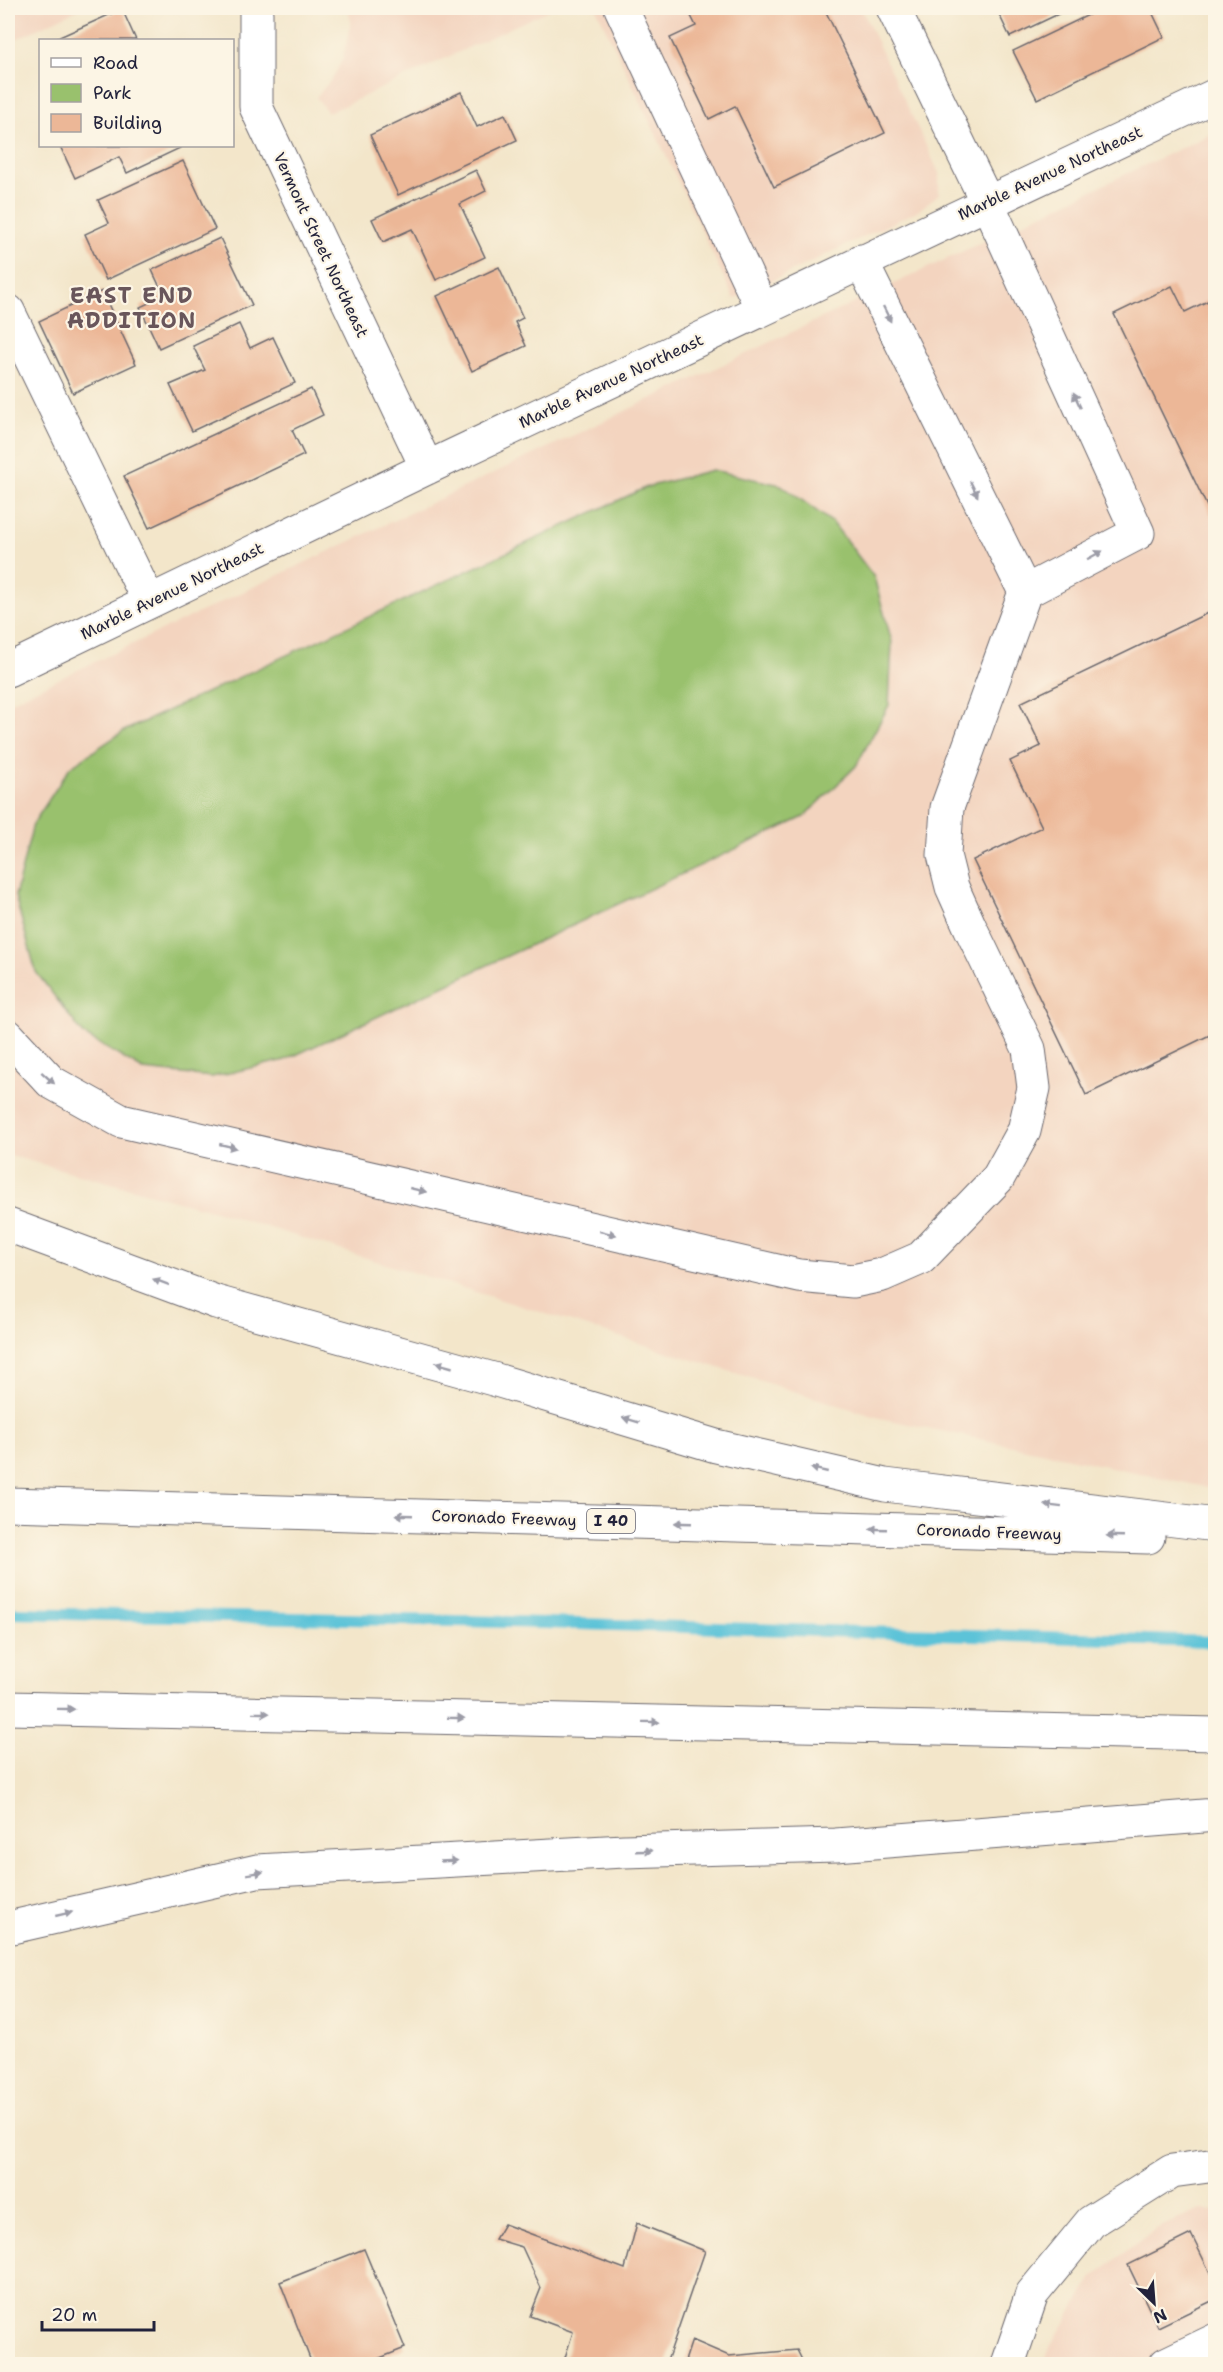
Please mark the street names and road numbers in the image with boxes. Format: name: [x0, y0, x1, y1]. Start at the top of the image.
street label: Marble Avenue Northeast: [954, 121, 1146, 225]
street label: Vermont Street Northeast: [269, 149, 373, 341]
street label: Marble Avenue Northeast: [515, 329, 707, 433]
street label: Marble Avenue Northeast: [77, 537, 267, 645]
street label: Coronado Freeway: [431, 1505, 577, 1531]
road number: I 40: [587, 1509, 635, 1533]
street label: Coronado Freeway: [916, 1519, 1062, 1545]

